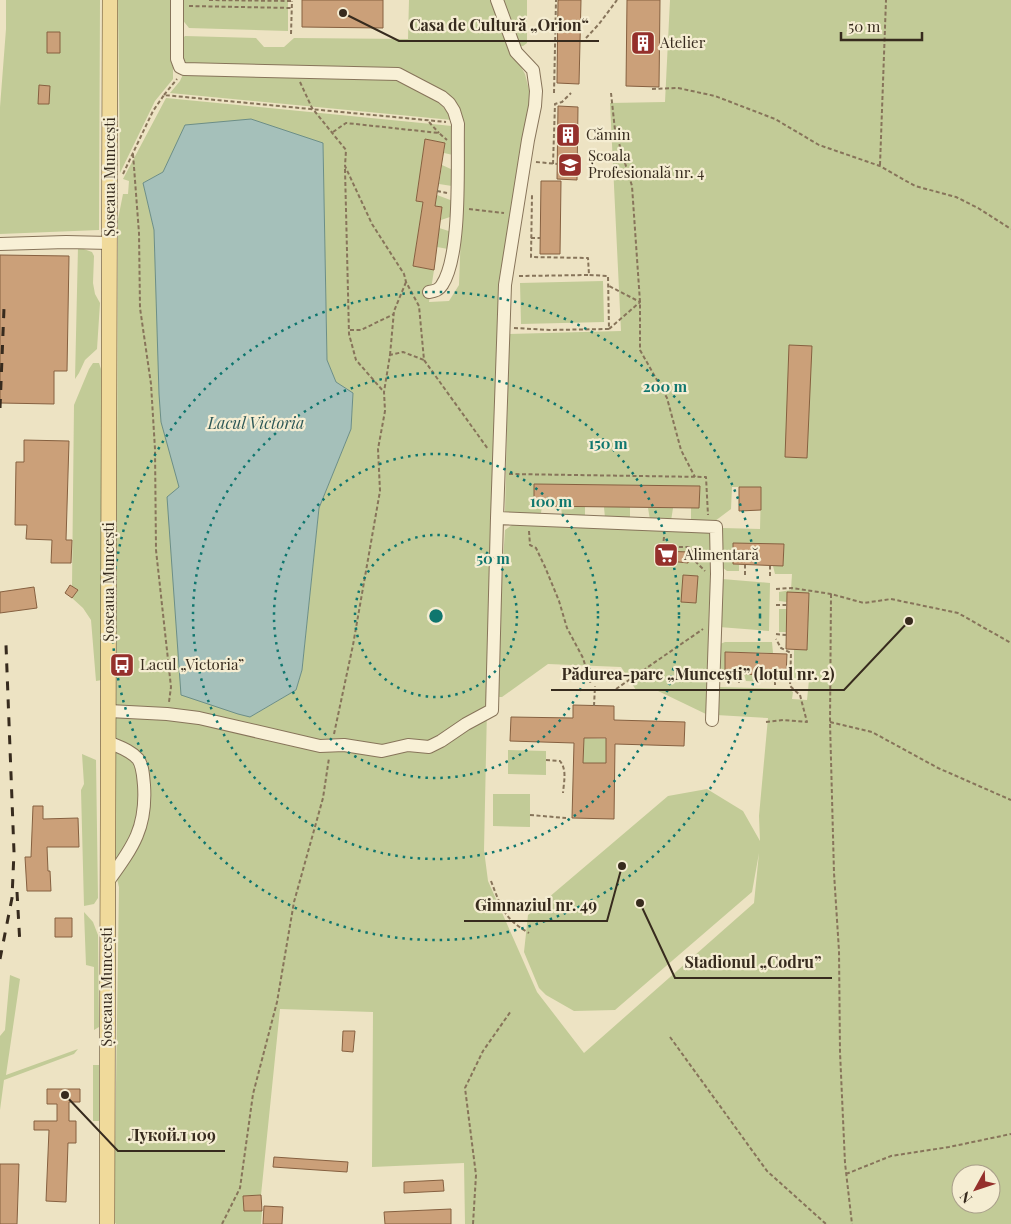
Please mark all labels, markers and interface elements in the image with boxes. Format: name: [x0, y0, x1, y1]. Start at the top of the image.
callout: Casa de Cultură „Orion“: [399, 10, 599, 41]
scale bar: [841, 10, 922, 42]
text: Casa de Cultură „Orion“: [409, 14, 589, 35]
text: 50 m: [848, 16, 881, 36]
building icon: Atelier: [630, 30, 656, 56]
place label: Atelier: [659, 32, 706, 52]
street label: Șoseaua Muncești: [99, 117, 119, 237]
building icon: Cămin: [555, 122, 581, 148]
place label: Cămin: [586, 124, 631, 144]
place label: Școala Profesională nr. 4: [588, 145, 704, 182]
school or university icon: Școala Profesională nr. 4: [557, 152, 583, 178]
text: 200 m: [643, 376, 688, 396]
water label: Lacul Victoria: [207, 412, 304, 433]
text: 150 m: [588, 433, 628, 453]
text: 100 m: [530, 491, 573, 511]
street label: Șoseaua Muncești: [98, 522, 118, 642]
supermarket icon: Alimentară: [653, 542, 679, 568]
place label: Alimentară: [683, 544, 759, 564]
text: 50 m: [476, 548, 510, 568]
centre of rings: [427, 607, 445, 625]
bus stop icon: Lacul „Victoria”: [109, 652, 135, 678]
place label: Lacul „Victoria”: [140, 654, 244, 674]
callout: Pădurea-parc „Muncești” (lotul nr. 2): [551, 659, 844, 690]
text: Pădurea-parc „Muncești” (lotul nr. 2): [561, 663, 835, 685]
callout: Gimnaziul nr. 49: [464, 890, 607, 921]
text: Gimnaziul nr. 49: [475, 894, 597, 915]
street label: Șoseaua Muncești: [96, 927, 116, 1047]
callout: Stadionul „Codru”: [675, 947, 832, 978]
text: Stadionul „Codru”: [684, 951, 822, 972]
callout: Лукойл 109: [118, 1120, 225, 1151]
text: Лукойл 109: [127, 1124, 216, 1145]
north arrow: [951, 1164, 1001, 1214]
text: N: [955, 1188, 976, 1208]

